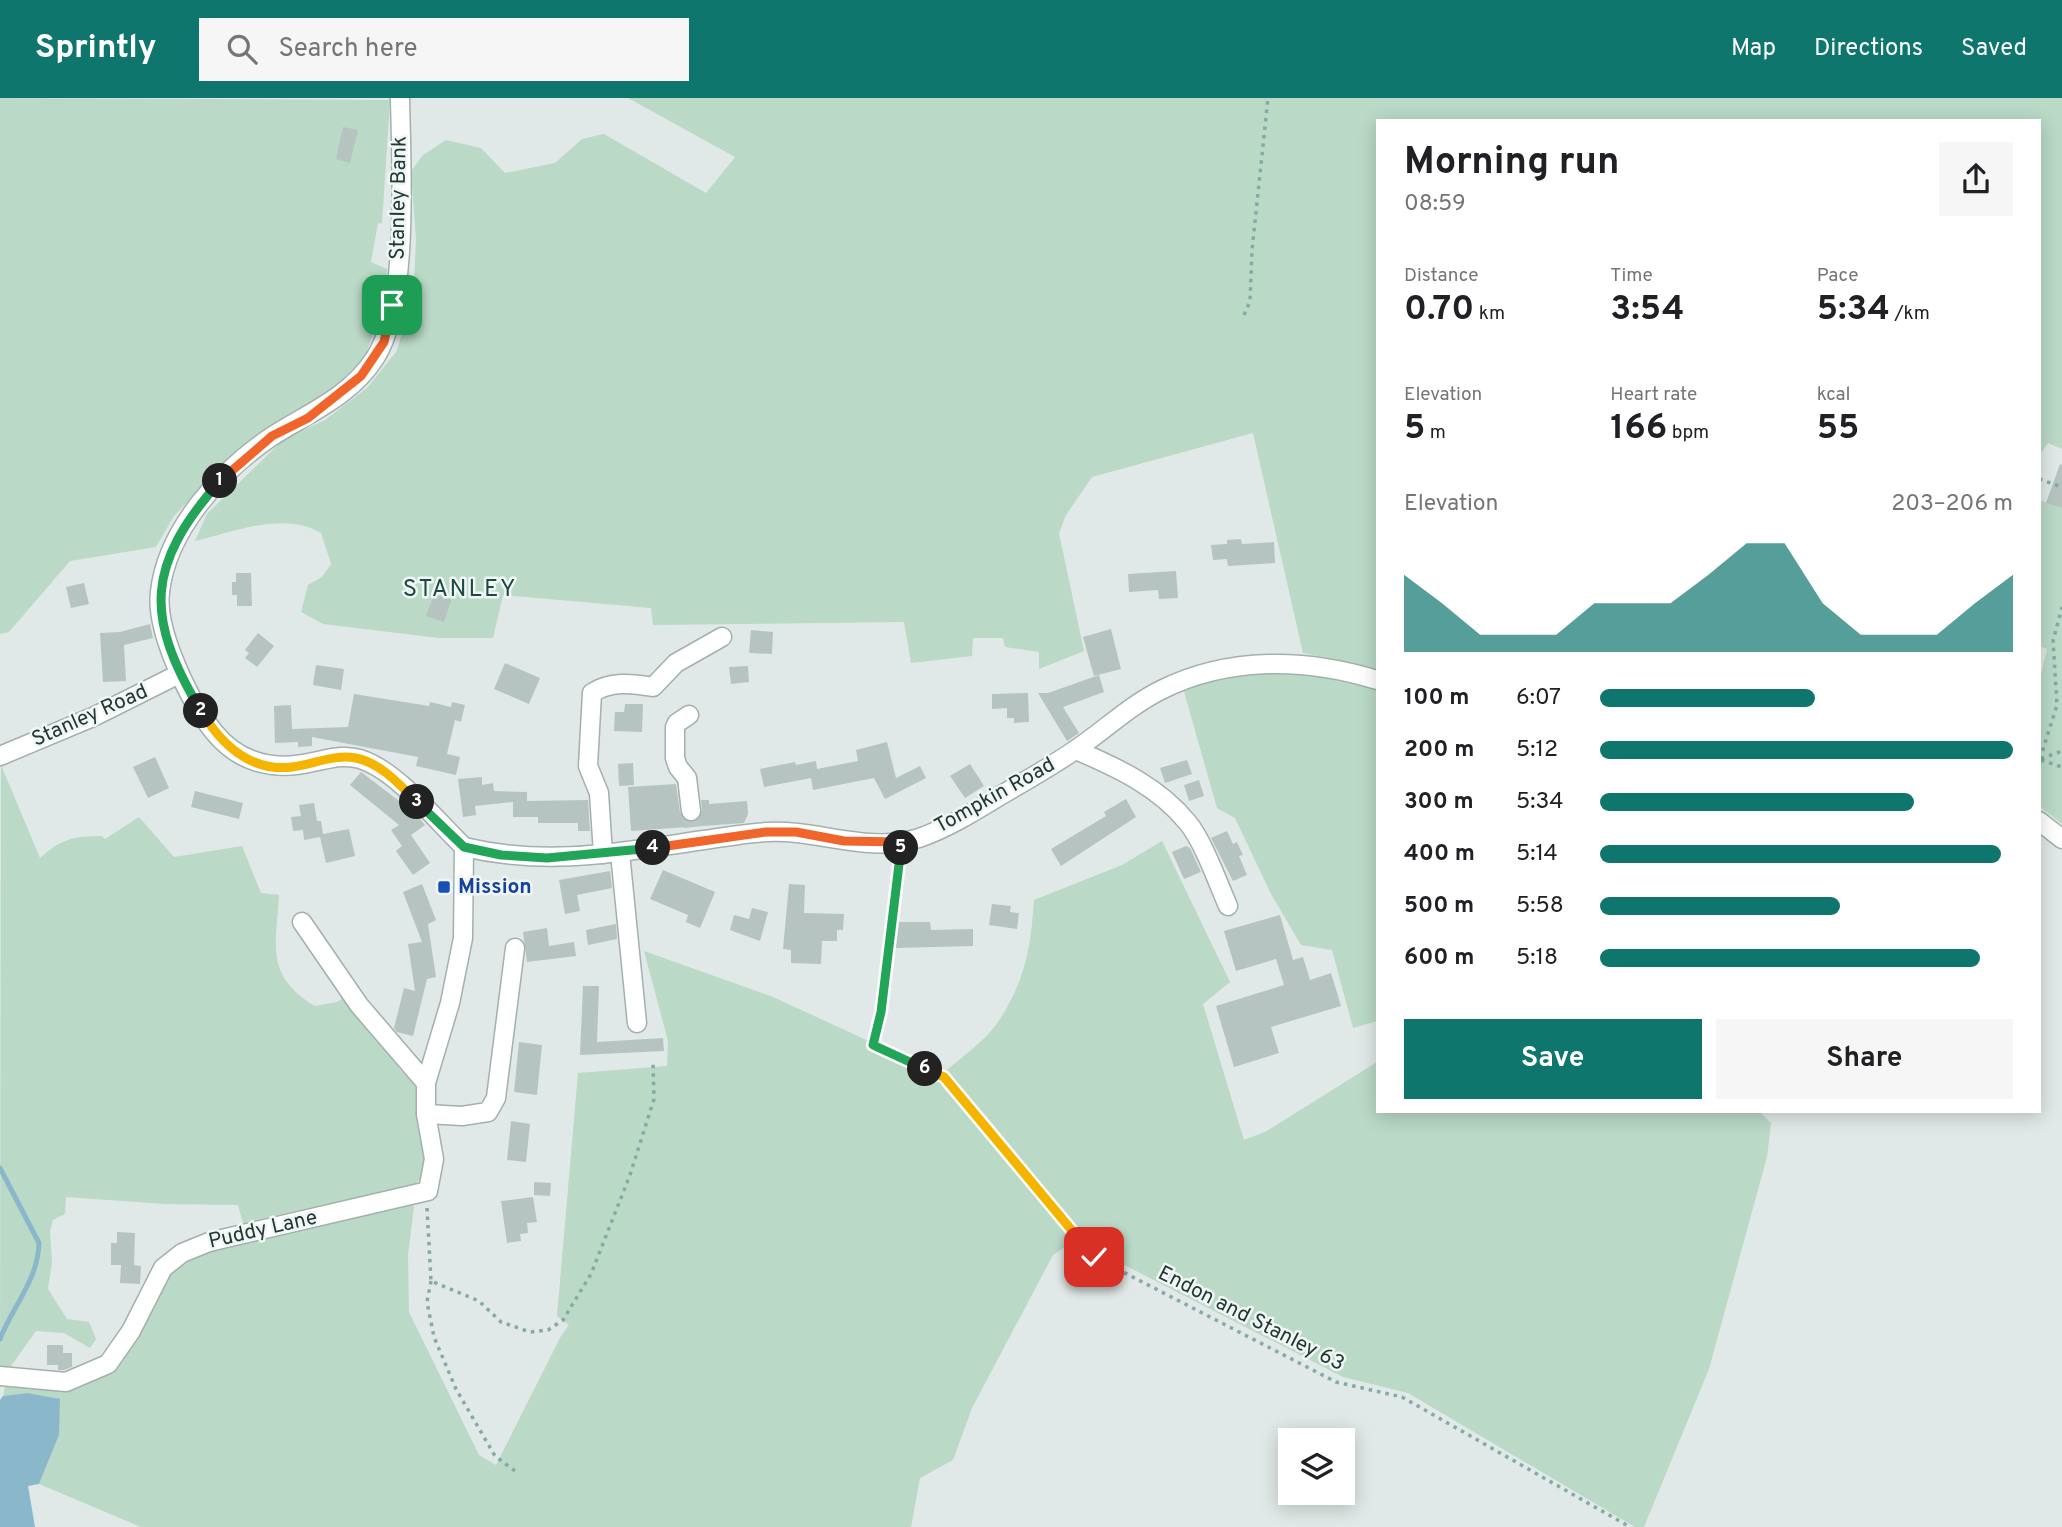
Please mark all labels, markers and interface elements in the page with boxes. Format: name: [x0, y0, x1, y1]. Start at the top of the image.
search box: [199, 18, 689, 81]
text: Sprintly: [35, 28, 157, 70]
icon: search: [223, 30, 261, 68]
text: Search here: [279, 33, 418, 66]
text: Map: [1731, 34, 1776, 64]
text: Directions: [1814, 34, 1923, 64]
text: Saved: [1961, 34, 2027, 64]
street label: Stanley Bank: [384, 136, 414, 260]
text: Morning run: [1404, 139, 1620, 188]
button: share: [1939, 142, 2013, 216]
text: 08:59: [1404, 190, 1466, 219]
text: Distance: [1404, 264, 1479, 288]
text: Time: [1610, 264, 1653, 288]
text: Pace: [1817, 264, 1858, 288]
pin: [362, 275, 422, 335]
icon: arrive: [373, 286, 411, 324]
text: 0.70: [1404, 288, 1474, 332]
text: 3:54: [1610, 288, 1684, 332]
text: 5:34: [1817, 288, 1890, 332]
text: km: [1474, 302, 1505, 326]
text: /km: [1890, 302, 1930, 326]
text: Elevation: [1404, 383, 1482, 407]
text: Heart rate: [1610, 383, 1697, 407]
text: kcal: [1817, 383, 1850, 407]
text: 5: [1404, 407, 1425, 451]
text: 166: [1610, 407, 1667, 451]
text: 55: [1817, 407, 1859, 451]
text: m: [1425, 421, 1446, 445]
text: bpm: [1667, 421, 1709, 445]
pin: 1: [202, 464, 238, 498]
text: 1: [216, 468, 223, 492]
text: Elevation: [1404, 490, 1499, 519]
text: 203–206 m: [1891, 490, 2013, 519]
district label: STANLEY: [403, 575, 517, 605]
street label: Stanley Road: [28, 678, 152, 754]
text: 100 m: [1404, 684, 1469, 713]
text: 6:07: [1516, 684, 1561, 713]
pin: 2: [184, 694, 218, 728]
text: 2: [195, 698, 206, 722]
text: 200 m: [1404, 736, 1474, 765]
text: 5:12: [1516, 736, 1558, 765]
street label: Tompkin Road: [930, 752, 1060, 840]
pin: 3: [400, 784, 434, 820]
text: 300 m: [1404, 788, 1474, 817]
text: 5:34: [1516, 788, 1564, 817]
text: 3: [411, 789, 422, 813]
pin: 4: [636, 830, 670, 866]
pin: 5: [884, 830, 918, 866]
text: 4: [646, 835, 659, 859]
text: 5: [895, 835, 906, 859]
text: 400 m: [1404, 840, 1475, 869]
text: 5:14: [1516, 840, 1558, 869]
place label: Mission: [458, 874, 532, 901]
marker: Mission: [436, 879, 452, 895]
text: 500 m: [1404, 892, 1474, 921]
text: 5:58: [1516, 892, 1564, 921]
text: 600 m: [1404, 944, 1474, 973]
text: 5:18: [1516, 944, 1558, 973]
button: Save: [1404, 1019, 1702, 1099]
button: Share: [1716, 1019, 2013, 1099]
pin: 6: [908, 1052, 942, 1086]
text: 6: [919, 1056, 930, 1080]
street label: Puddy Lane: [206, 1204, 320, 1256]
pin: [1064, 1227, 1124, 1287]
icon: check: [1075, 1238, 1113, 1276]
street label: Endon and Stanley 63: [1153, 1260, 1349, 1378]
map controls: [1278, 1428, 1355, 1505]
button: layers: [1278, 1428, 1355, 1505]

